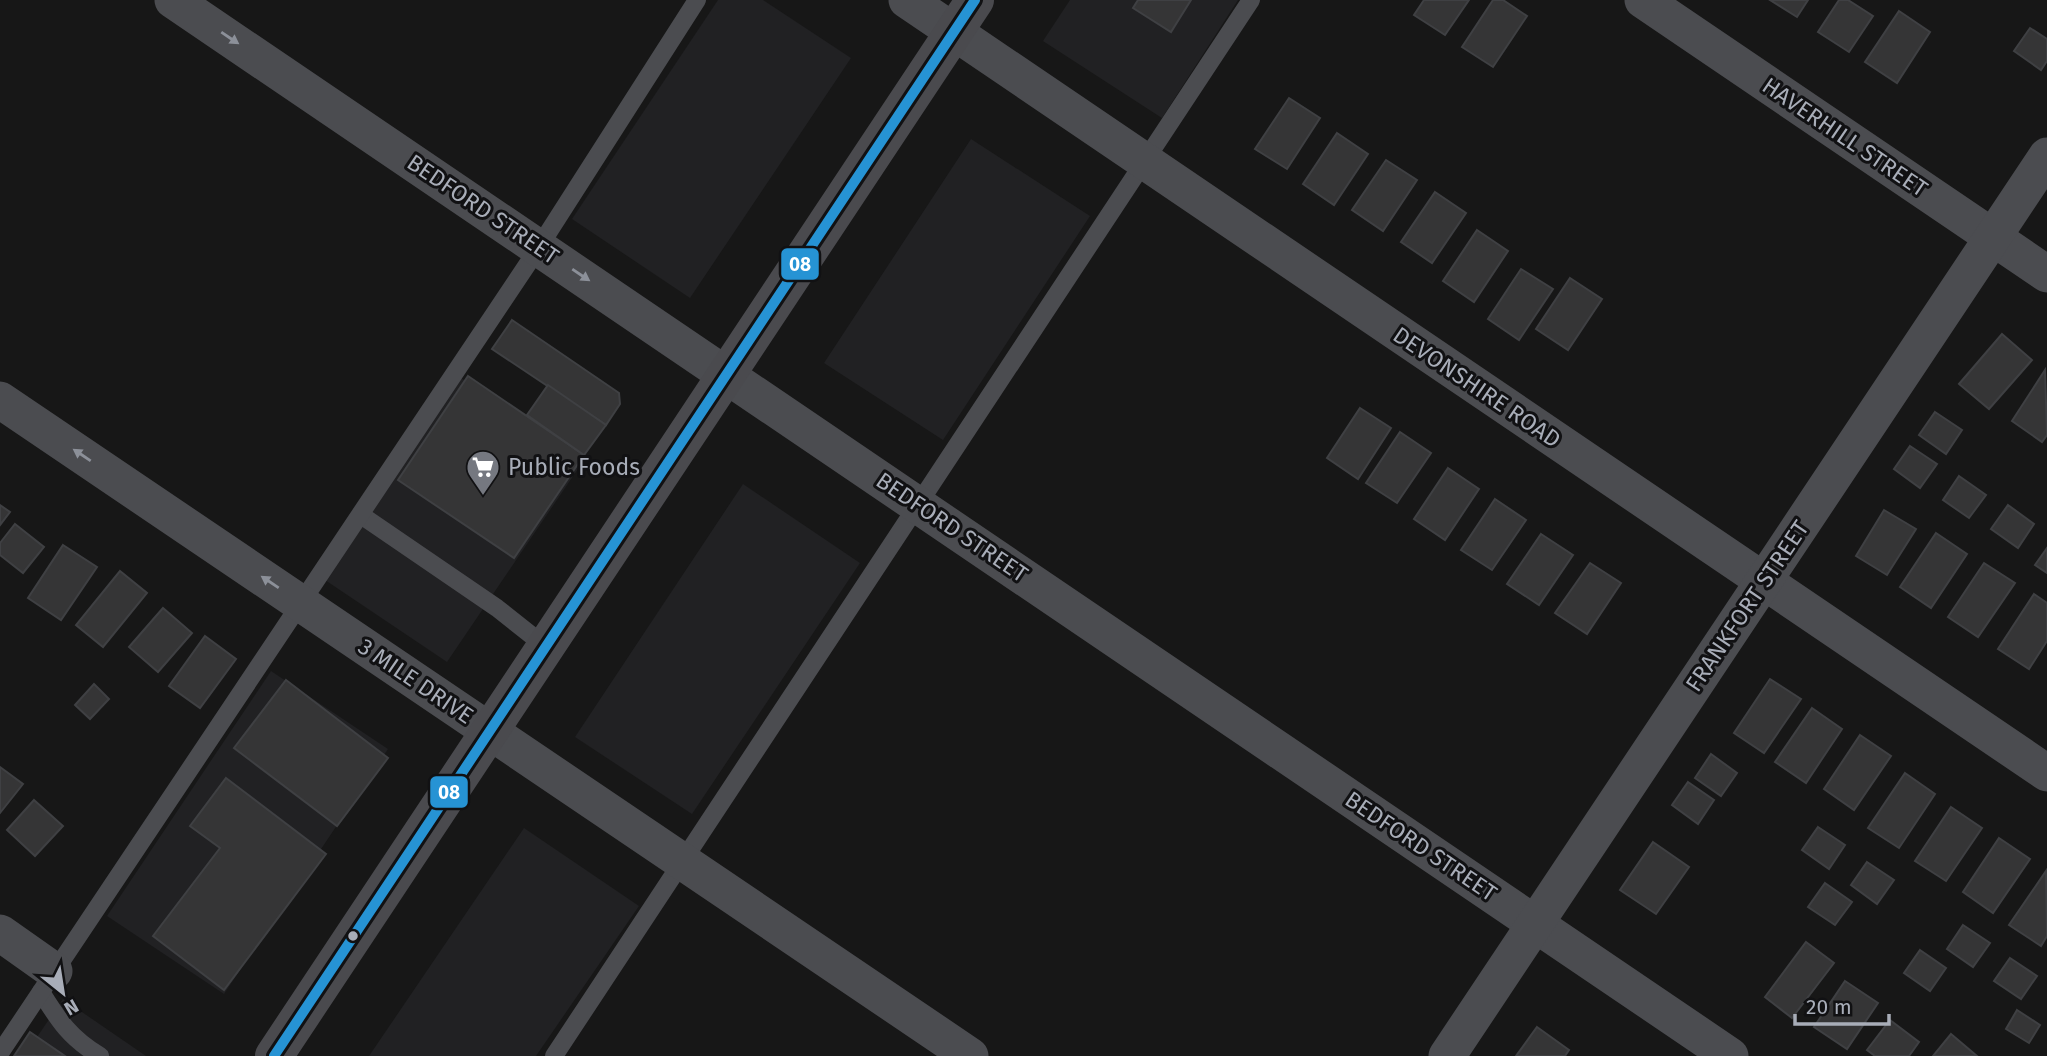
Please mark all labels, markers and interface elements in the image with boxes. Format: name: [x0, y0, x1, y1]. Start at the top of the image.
one-way arrow: [221, 31, 239, 45]
street label: HAVERHILL STREET: [1757, 71, 1933, 203]
street label: BEDFORD STREET: [402, 148, 564, 270]
line badge: 08: [780, 247, 820, 281]
text: 08: [789, 253, 811, 276]
one-way arrow: [572, 268, 590, 282]
street label: DEVONSHIRE ROAD: [1388, 321, 1566, 453]
one-way arrow: [73, 448, 91, 462]
supermarket icon: Public Foods: [464, 448, 502, 497]
place label: Public Foods: [508, 453, 640, 481]
street label: BEDFORD STREET: [871, 466, 1033, 588]
street label: FRANKFORT STREET: [1679, 515, 1815, 697]
one-way arrow: [261, 575, 279, 589]
street label: 3 MILE DRIVE: [353, 632, 479, 730]
line badge: 08: [429, 775, 469, 809]
text: 08: [438, 781, 460, 804]
street label: BEDFORD STREET: [1340, 785, 1502, 907]
unlabelled marker: [346, 929, 360, 943]
north arrow: [28, 958, 98, 1028]
scale bar: [1795, 982, 1890, 1026]
text: N: [60, 994, 82, 1020]
text: 20 m: [1806, 994, 1852, 1020]

